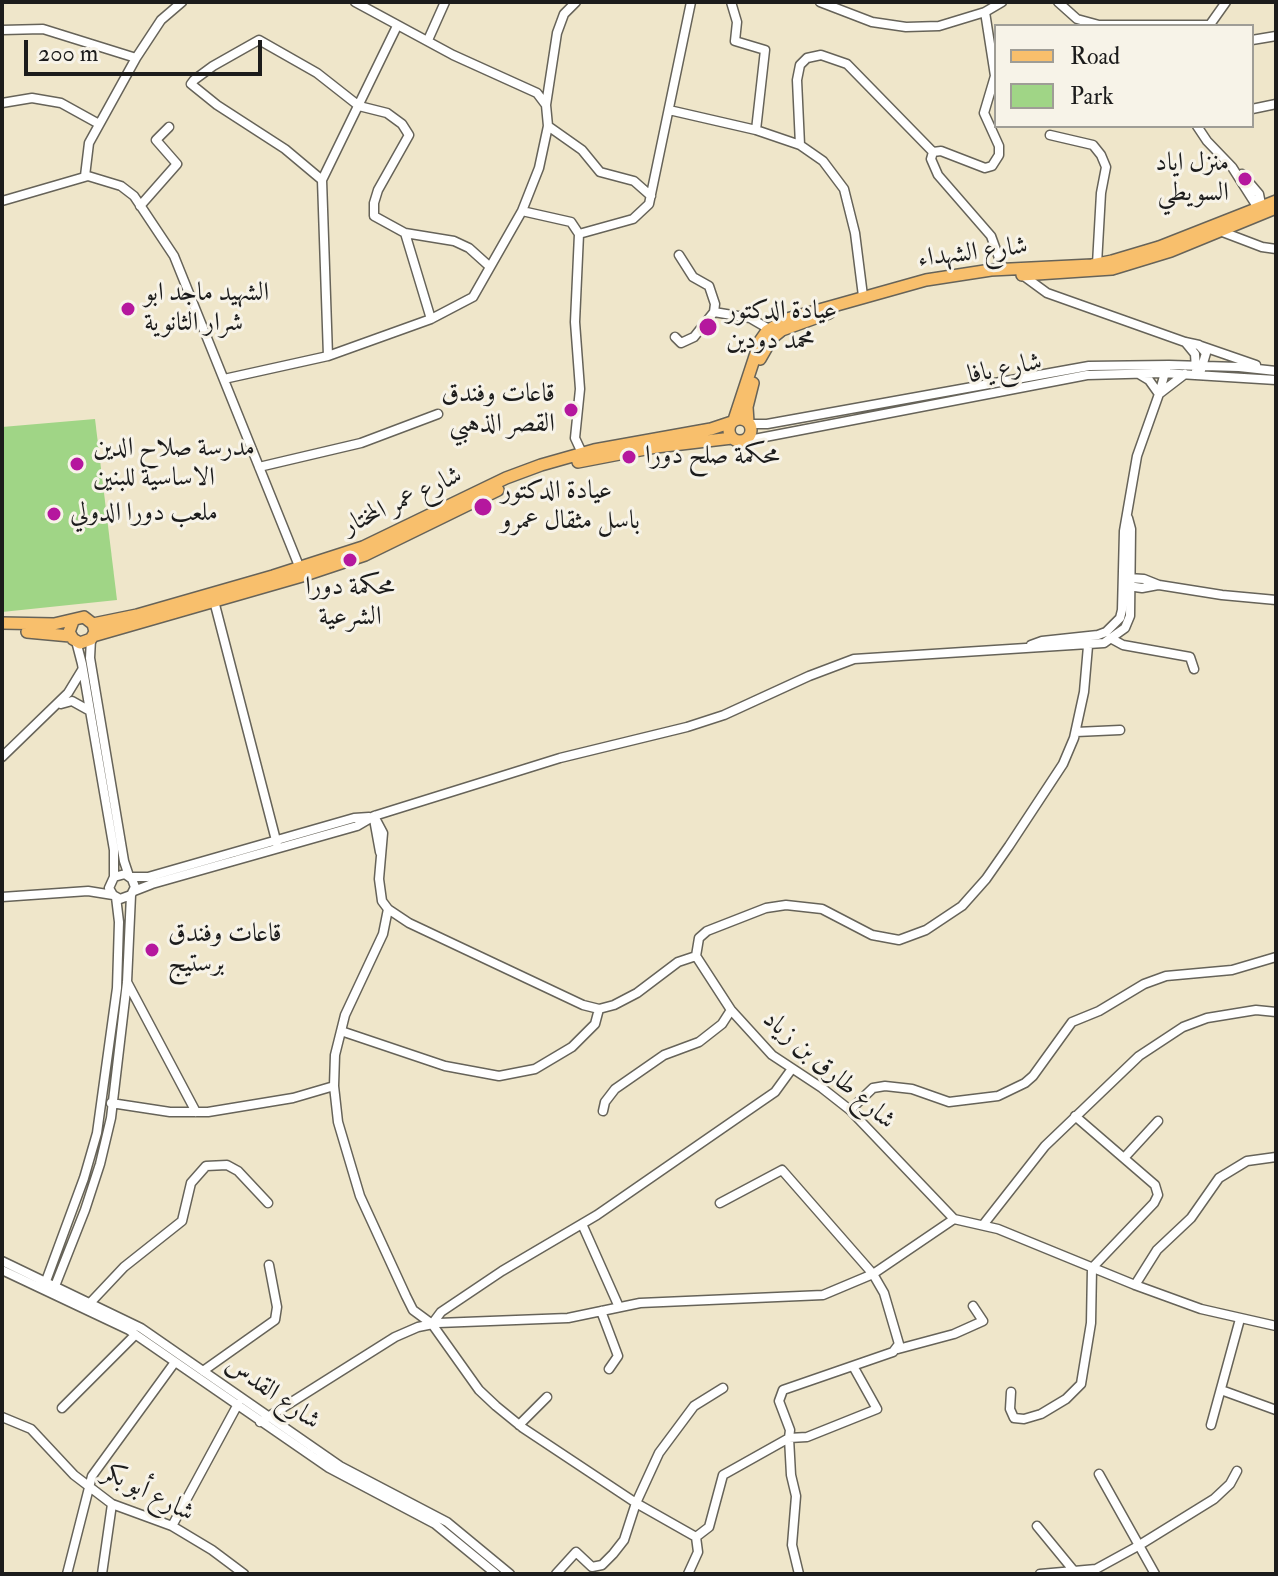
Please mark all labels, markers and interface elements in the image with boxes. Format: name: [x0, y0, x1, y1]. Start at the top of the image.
scale bar: [28, 24, 266, 74]
legend: [994, 24, 1254, 128]
text: 200 m: [38, 38, 98, 69]
text: Road: [1070, 41, 1120, 72]
text: Park: [1070, 81, 1114, 112]
place label: منزل اياد السويطي: [1155, 148, 1229, 210]
marker: منزل اياد السويطي: [1236, 170, 1254, 188]
street label: شارع الشهداء: [916, 232, 1030, 276]
place label: الشهيد ماجد ابو شرار الثانوية: [144, 278, 269, 340]
place label: عيادة الدكتور محمد دودين: [726, 296, 837, 358]
marker: الشهيد ماجد ابو شرار الثانوية: [119, 300, 137, 318]
marker: عيادة الدكتور محمد دودين: [697, 316, 719, 338]
street label: شارع يافا: [965, 348, 1045, 392]
place label: قاعات وفندق القصر الذهبي: [441, 379, 555, 440]
marker: قاعات وفندق القصر الذهبي: [562, 401, 580, 419]
place label: مدرسة صلاح الدين الاساسية للبنين: [93, 433, 255, 494]
place label: محكمة صلح دورا: [645, 441, 780, 473]
marker: محكمة صلح دورا: [620, 448, 638, 466]
marker: مدرسة صلاح الدين الاساسية للبنين: [68, 455, 86, 473]
street label: شارع عمر المختار: [338, 461, 468, 543]
place label: عيادة الدكتور باسل مثقال عمرو: [501, 476, 640, 538]
marker: عيادة الدكتور باسل مثقال عمرو: [472, 496, 494, 518]
place label: ملعب دورا الدولي: [70, 498, 218, 530]
marker: ملعب دورا الدولي: [45, 505, 63, 523]
marker: محكمة دورا الشرعية: [341, 551, 359, 569]
place label: محكمة دورا الشرعية: [305, 572, 395, 634]
place label: قاعات وفندق برستيج: [168, 919, 282, 980]
marker: قاعات وفندق برستيج: [143, 941, 161, 959]
street label: شارع طارق بن زياد: [755, 1005, 901, 1137]
street label: شارع القدس: [219, 1350, 325, 1438]
street label: شارع أبو بكر: [97, 1458, 199, 1530]

